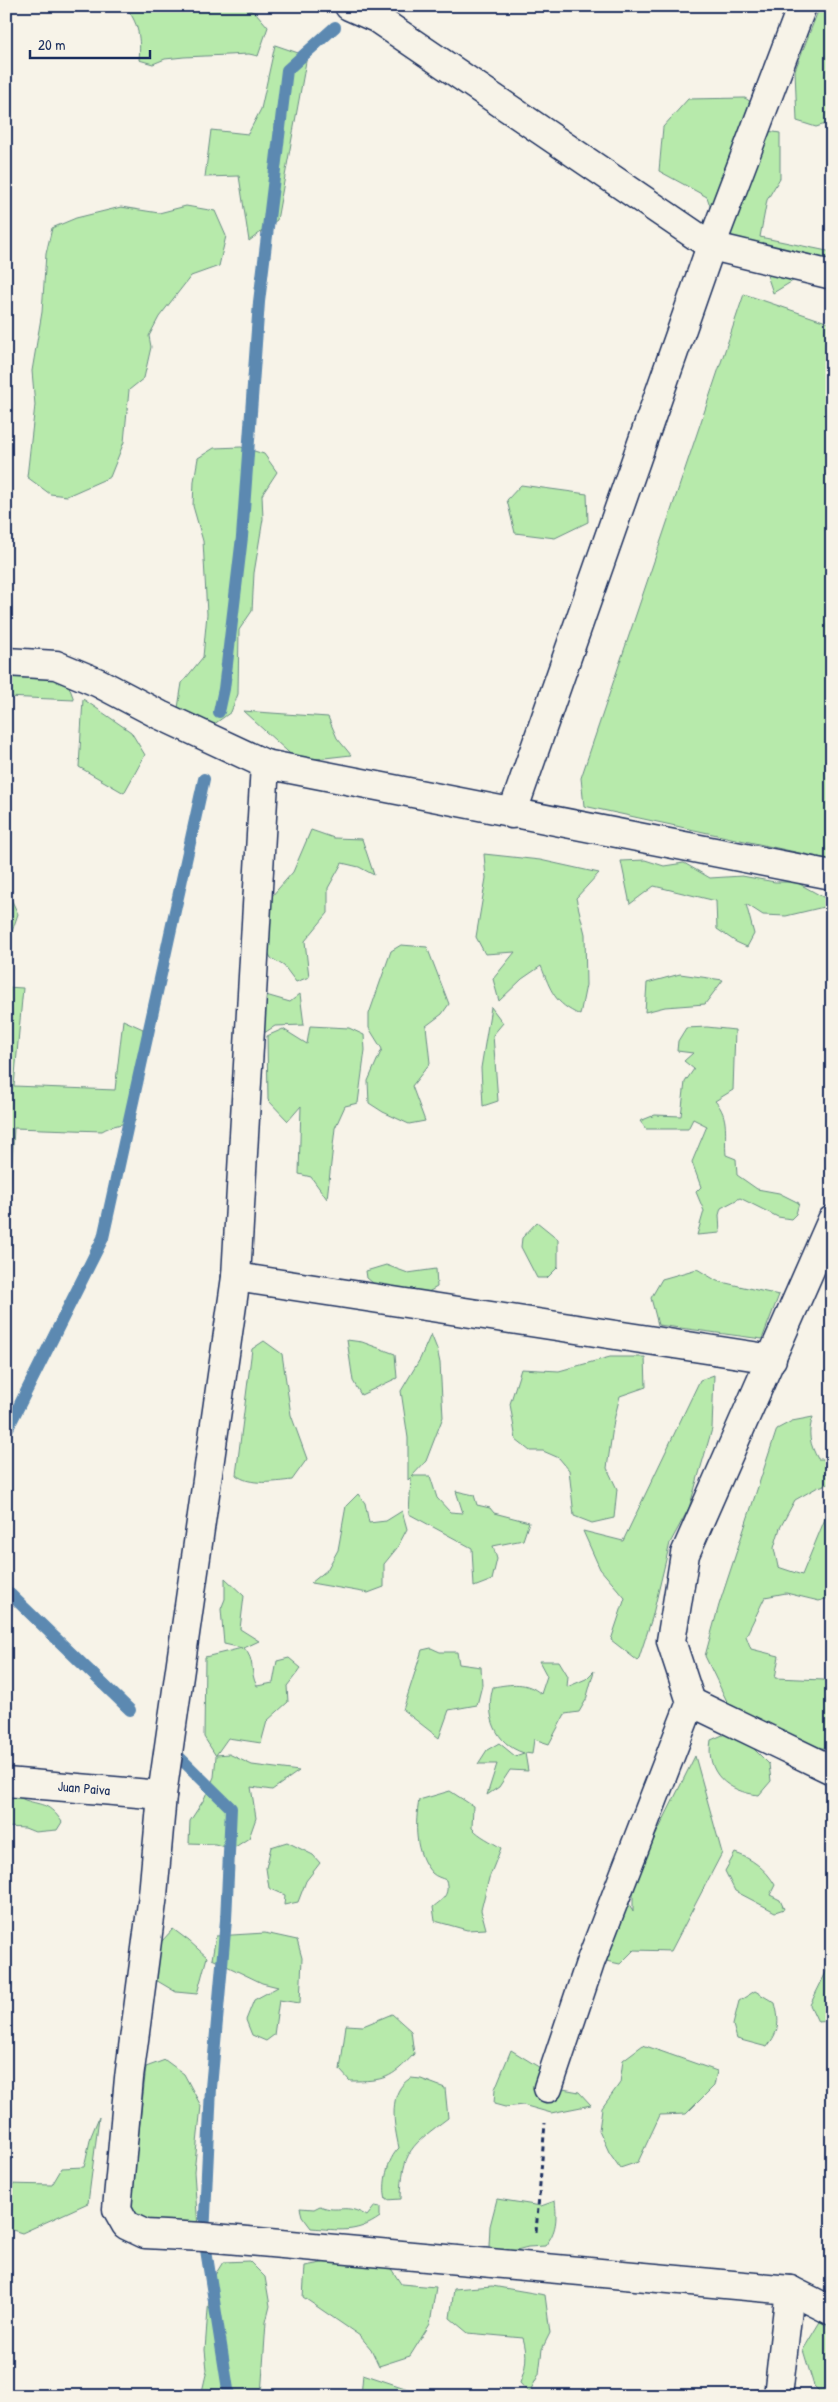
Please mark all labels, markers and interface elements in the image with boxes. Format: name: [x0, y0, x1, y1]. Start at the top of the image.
scale bar: [30, 28, 150, 60]
text: 20 m: [38, 34, 65, 55]
street label: Juan Paiva: [57, 1776, 111, 1799]

